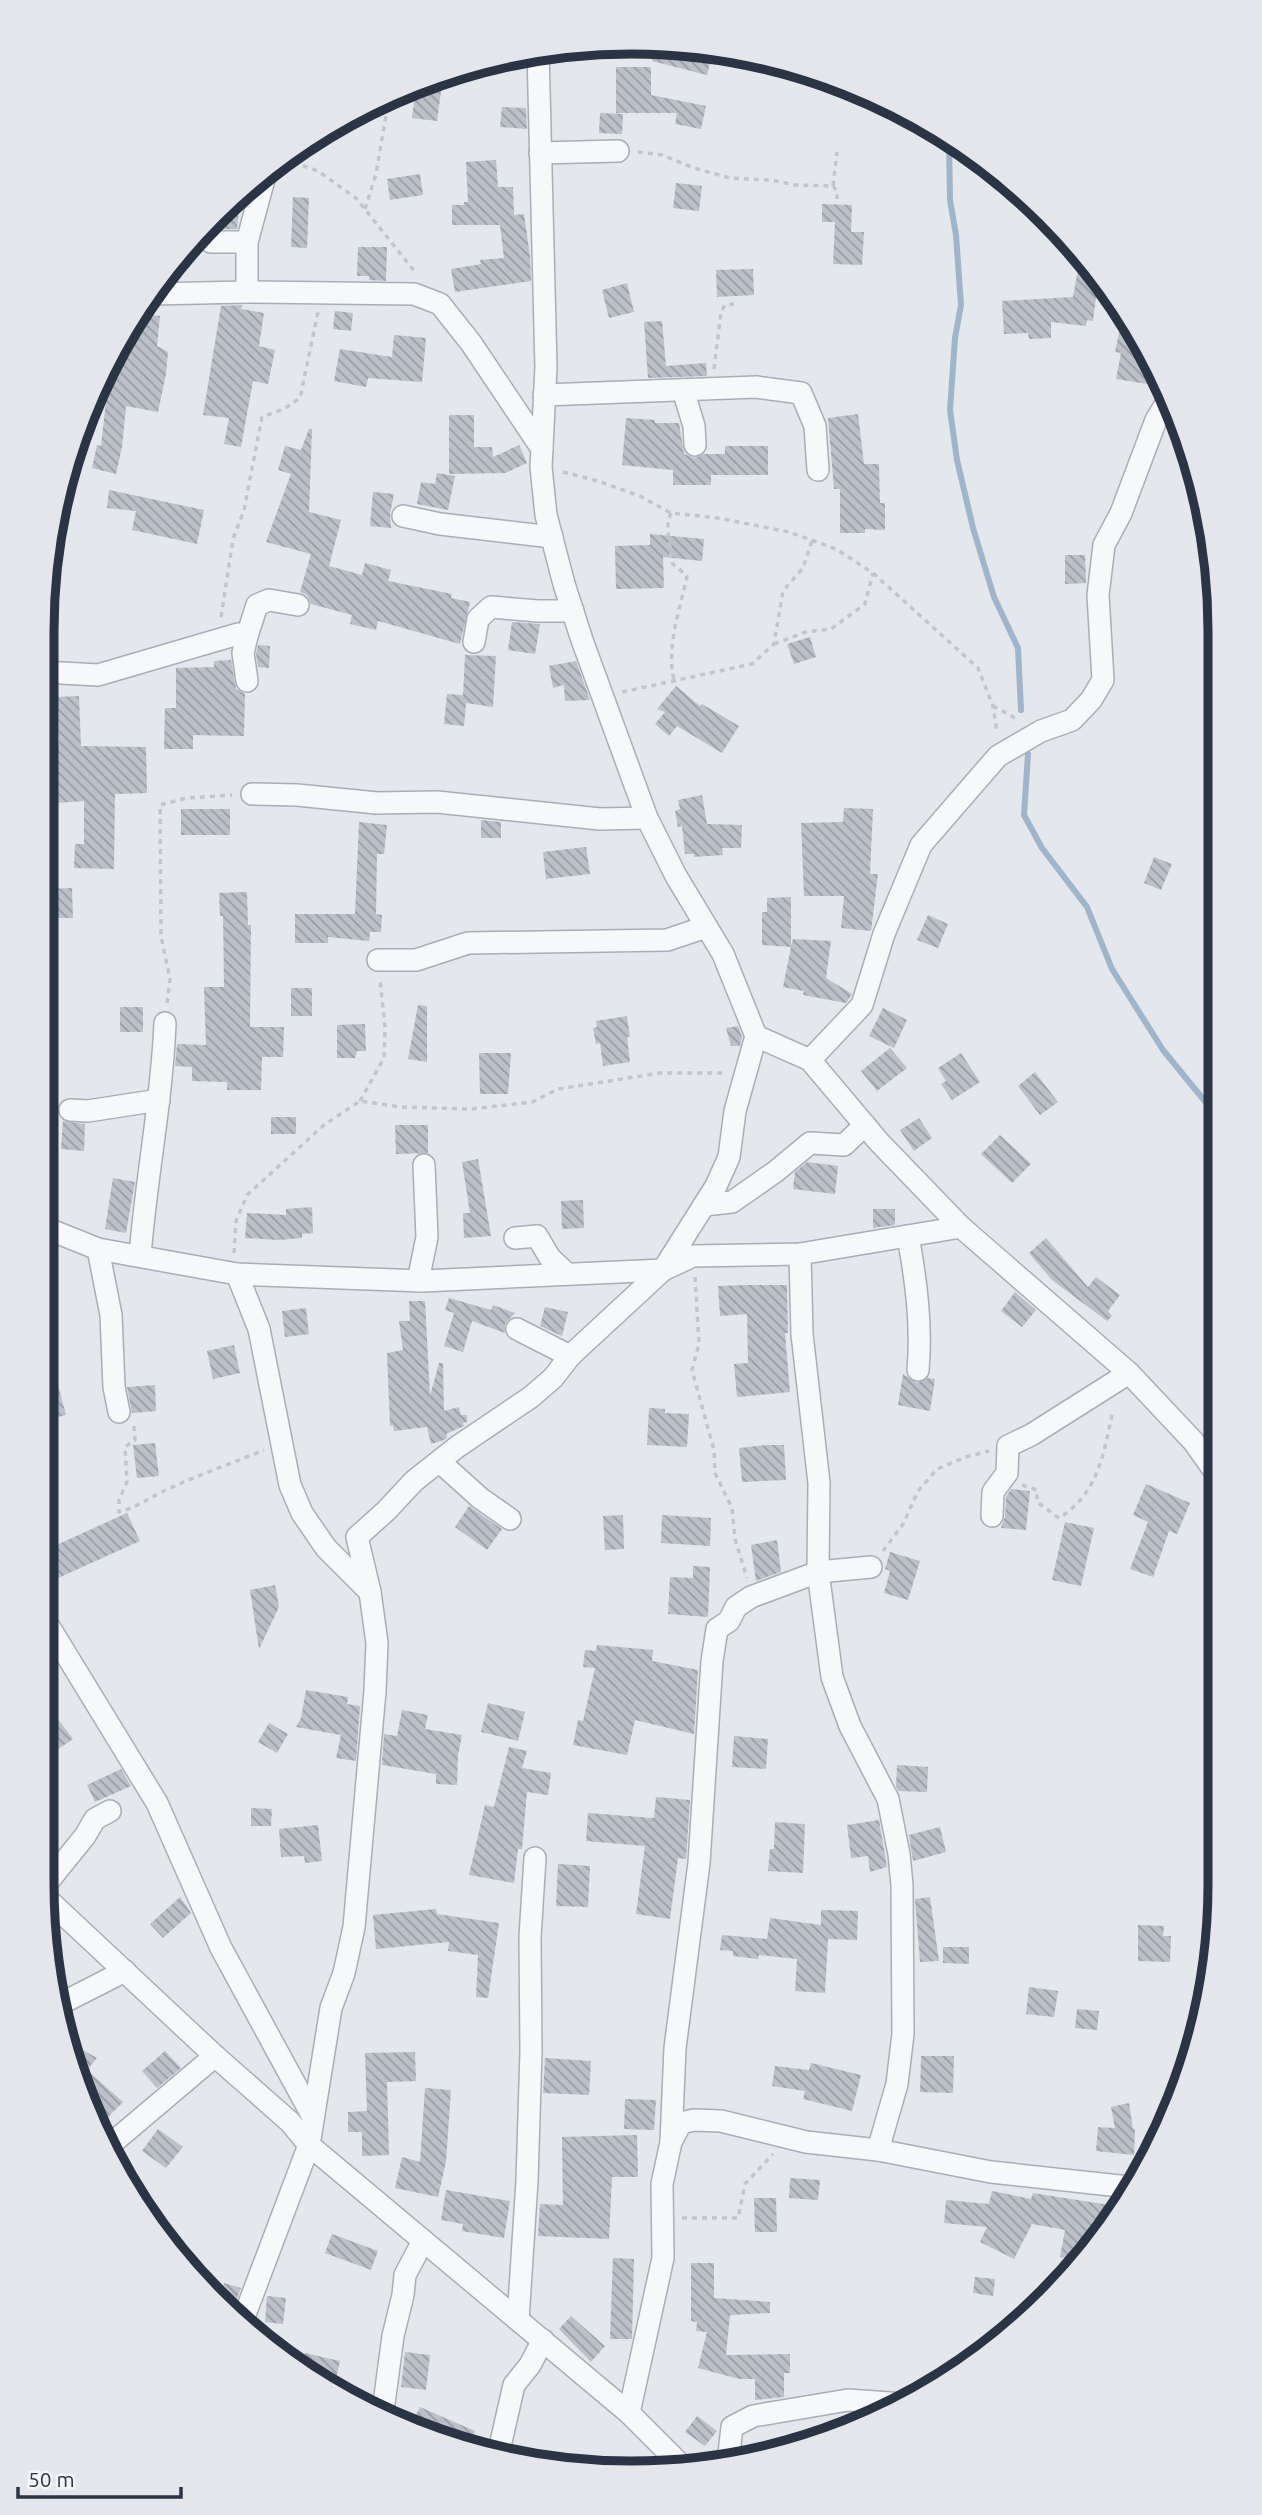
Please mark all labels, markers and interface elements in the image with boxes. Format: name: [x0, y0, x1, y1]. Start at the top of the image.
scale bar: [18, 2456, 180, 2500]
text: 50 m: [28, 2467, 75, 2491]

